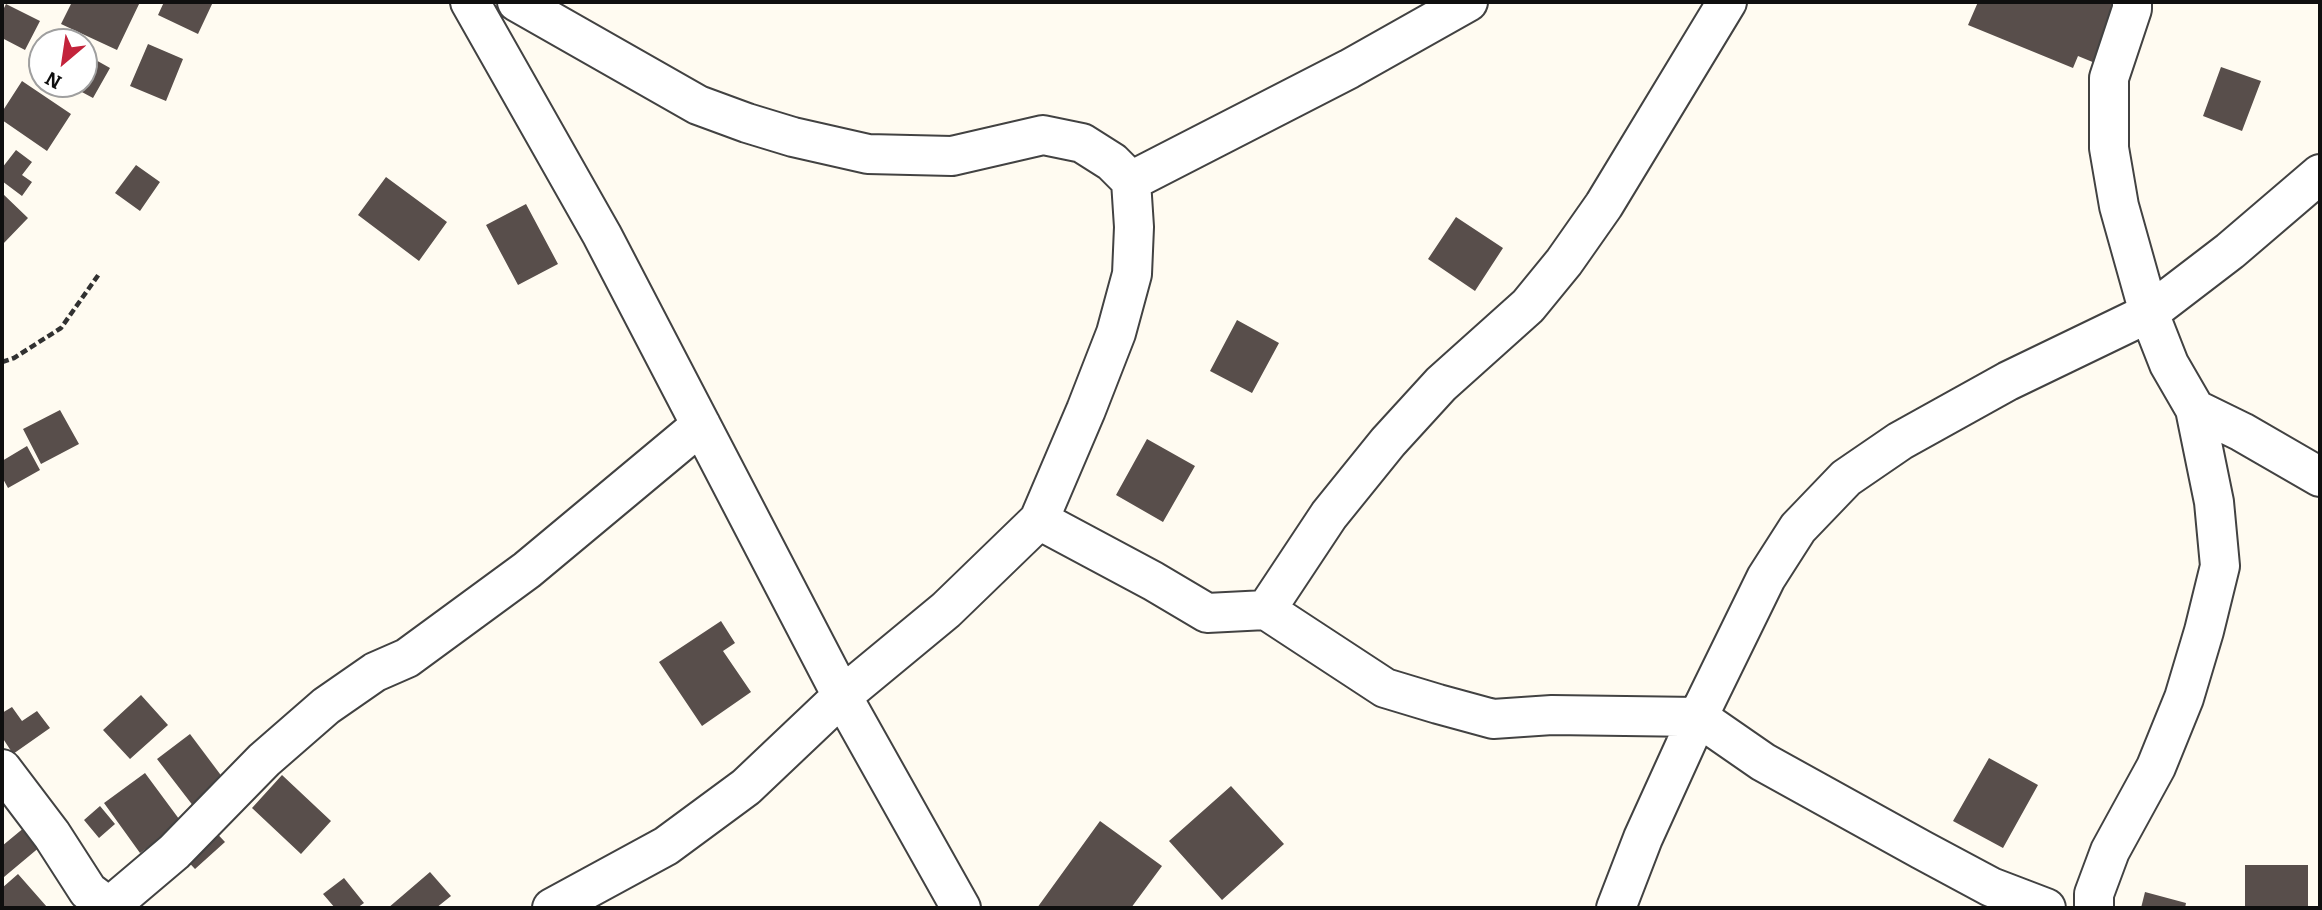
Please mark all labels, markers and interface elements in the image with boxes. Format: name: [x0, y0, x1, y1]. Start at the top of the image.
north arrow: [28, 28, 98, 98]
text: N: [42, 66, 66, 94]

